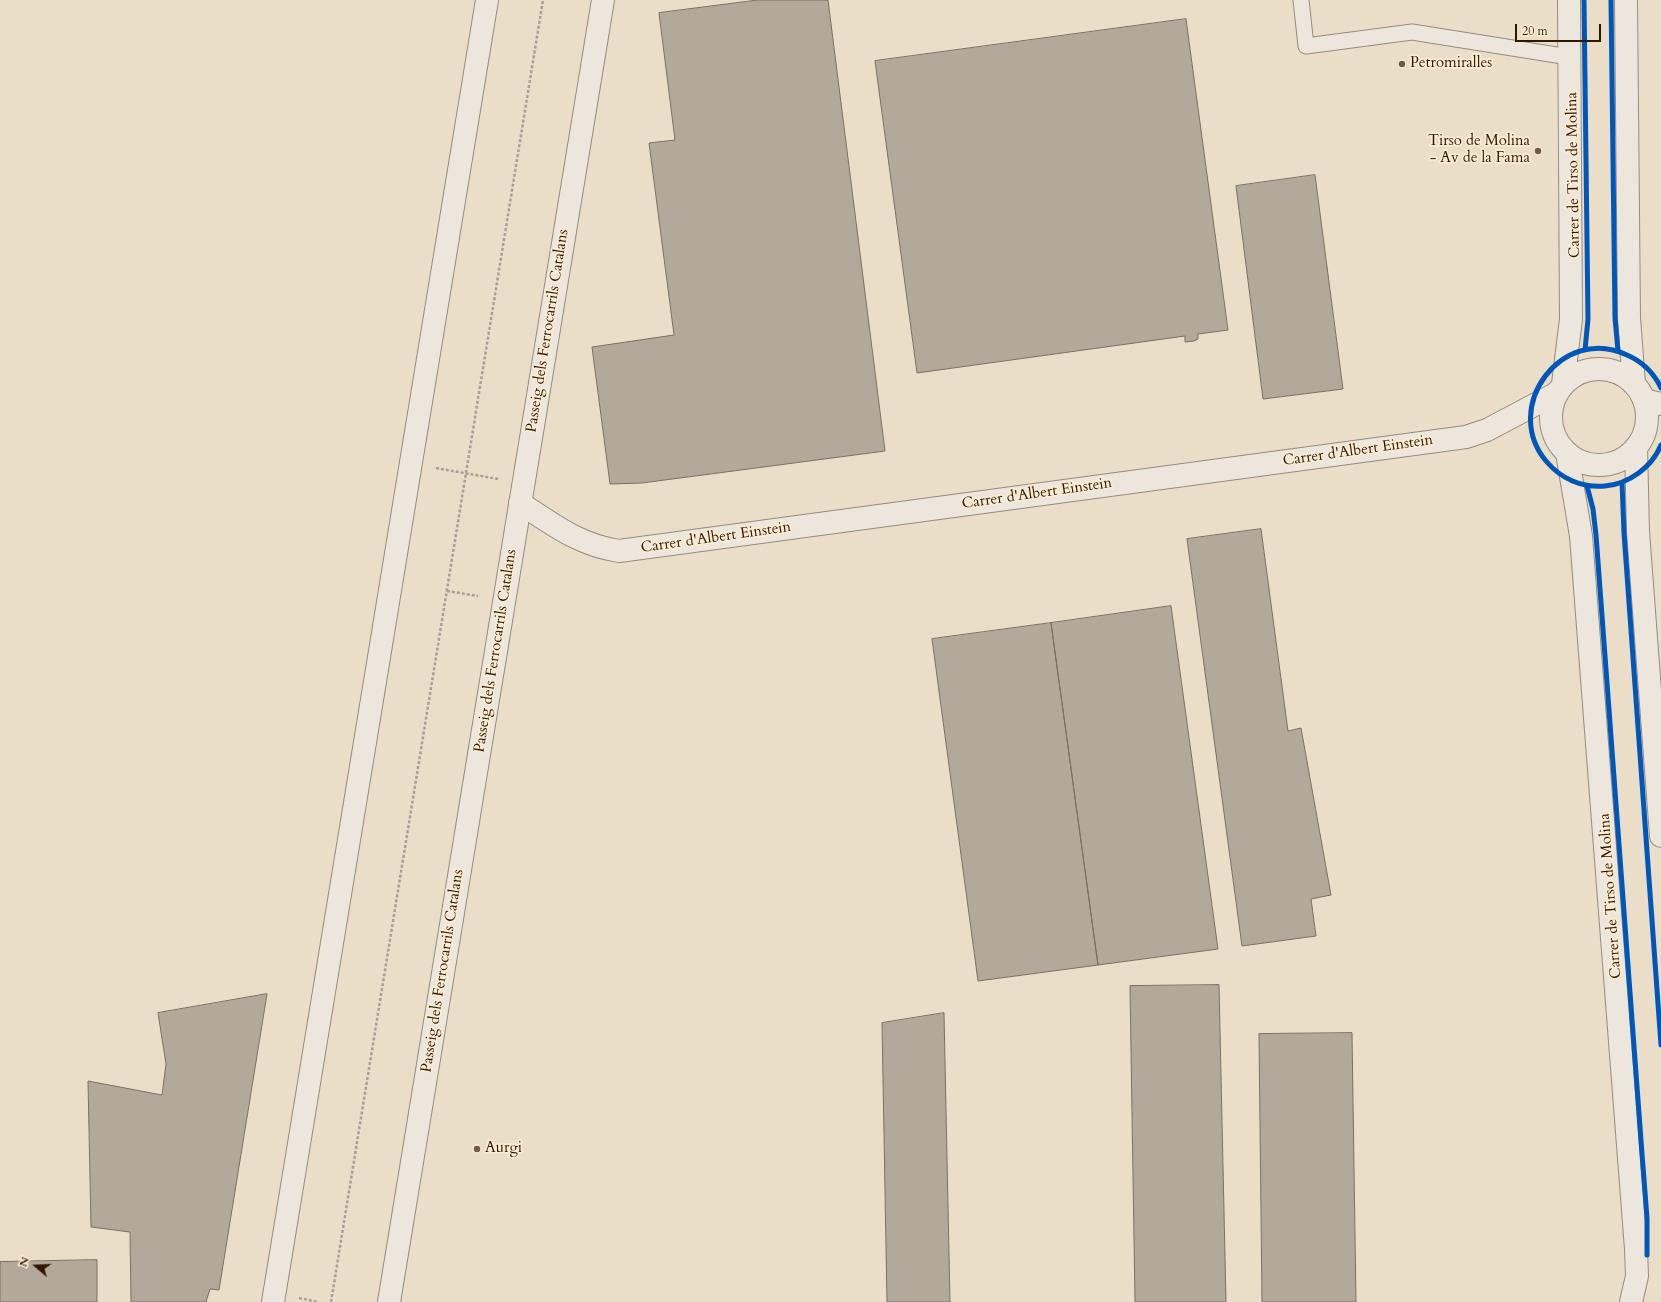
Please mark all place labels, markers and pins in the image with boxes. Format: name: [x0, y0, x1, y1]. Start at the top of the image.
place label: Petromiralles: [1410, 55, 1492, 73]
marker: Petromiralles: [1397, 59, 1407, 69]
place label: Tirso de Molina - Av de la Fama: [1428, 133, 1530, 168]
marker: Tirso de Molina - Av de la Fama: [1533, 146, 1543, 156]
place label: Aurgi: [485, 1140, 522, 1158]
marker: Aurgi: [472, 1144, 482, 1154]

